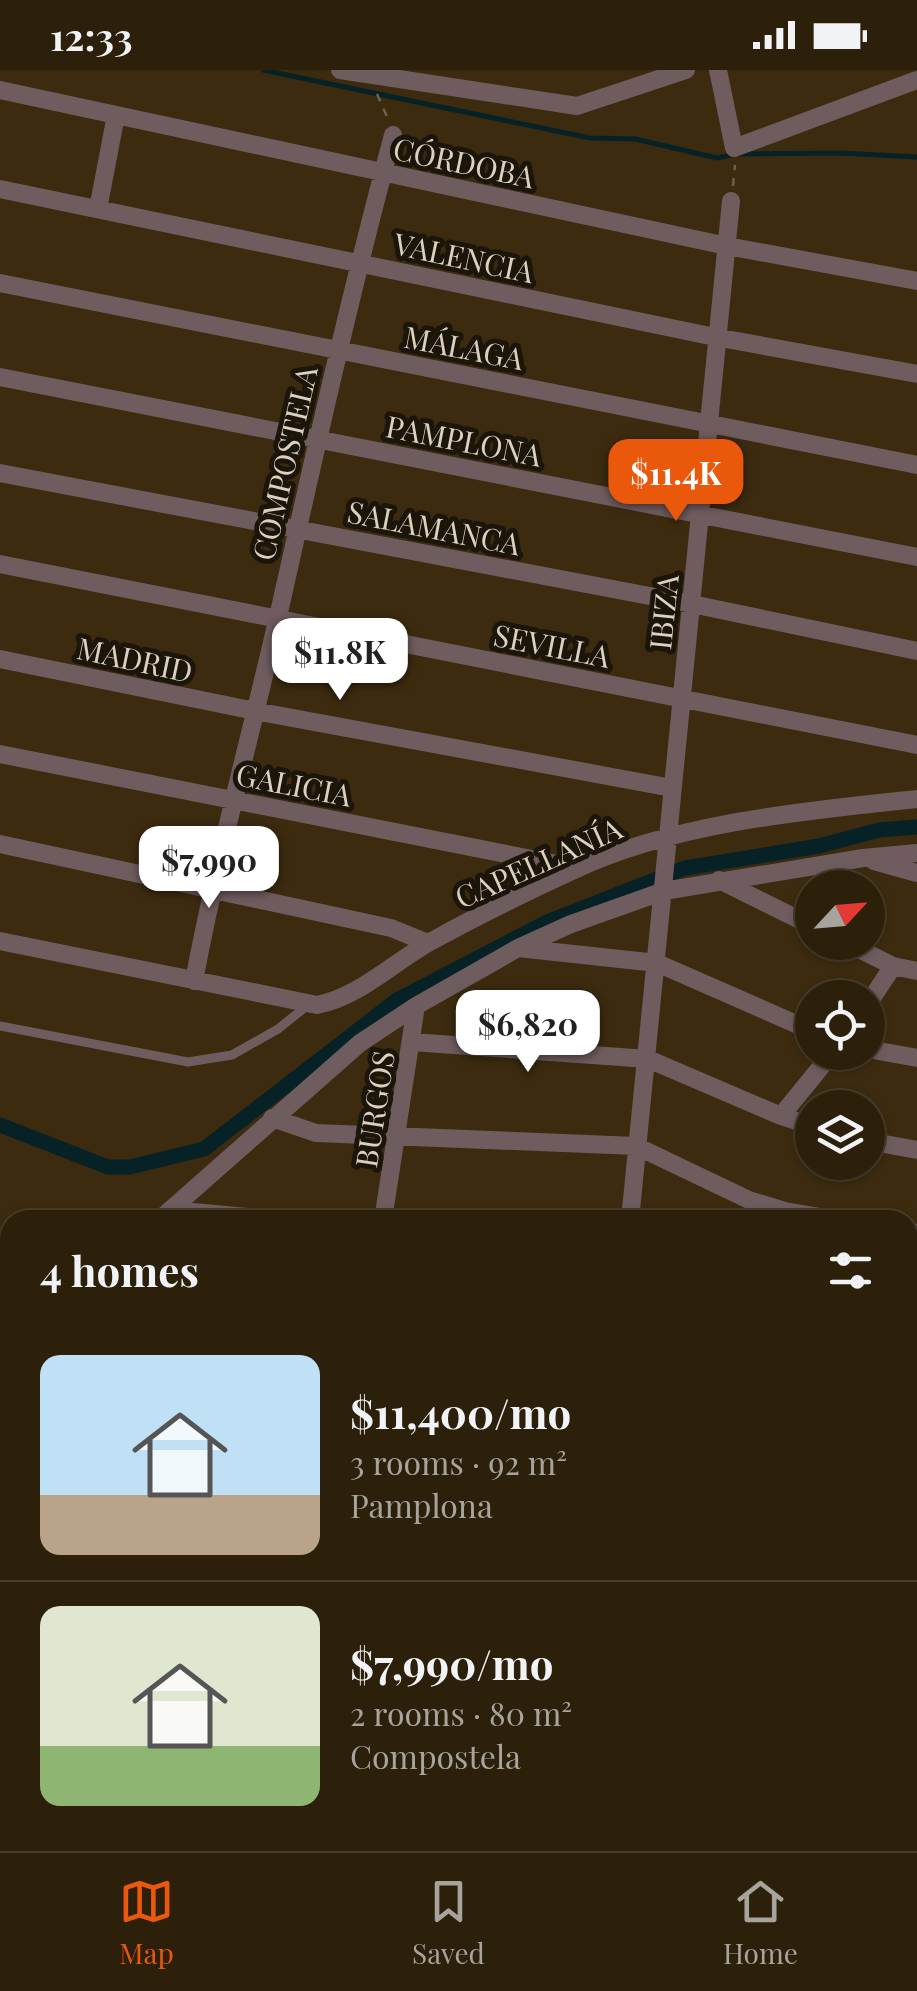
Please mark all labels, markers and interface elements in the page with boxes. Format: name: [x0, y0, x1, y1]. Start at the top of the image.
text: 12:33: [50, 10, 133, 61]
street label: CÓRDOBA: [390, 128, 539, 197]
street label: VALENCIA: [389, 222, 539, 292]
street label: MÁLAGA: [401, 316, 528, 378]
street label: COMPOSTELA: [242, 361, 326, 564]
street label: PAMPLONA: [383, 405, 546, 475]
pin: $11.4K: [595, 439, 757, 524]
text: $11.4K: [630, 450, 722, 493]
street label: SALAMANCA: [344, 491, 525, 564]
street label: IBIZA: [639, 571, 687, 652]
street label: SEVILLA: [490, 614, 615, 676]
pin: $11.8K: [259, 618, 421, 703]
street label: MADRID: [74, 627, 196, 691]
text: $11.8K: [294, 629, 386, 672]
street label: GALICIA: [233, 753, 356, 815]
street label: CAPELLANÍA: [448, 807, 629, 917]
pin: $7,990: [128, 826, 290, 911]
text: $7,990: [161, 837, 257, 880]
north arrow: [795, 870, 885, 960]
map controls: [795, 870, 885, 1180]
button: locate: [795, 980, 885, 1070]
pin: $6,820: [447, 990, 609, 1075]
text: $6,820: [478, 1001, 578, 1044]
street label: BURGOS: [345, 1048, 403, 1170]
button: layers: [795, 1090, 885, 1180]
text: 4 homes: [40, 1242, 199, 1298]
icon: filters: [823, 1243, 878, 1298]
text: $11,400/mo: [350, 1384, 571, 1440]
icon: home: [120, 1395, 240, 1515]
text: 3 rooms · 92 m²: [350, 1440, 567, 1483]
text: Pamplona: [350, 1483, 493, 1526]
text: $7,990/mo: [350, 1635, 553, 1691]
icon: home: [120, 1646, 240, 1766]
text: 2 rooms · 80 m²: [350, 1691, 572, 1734]
text: Compostela: [350, 1734, 521, 1777]
tab: Map: [119, 1874, 174, 1971]
tab: Saved: [412, 1874, 485, 1971]
tab: Home: [723, 1874, 798, 1971]

